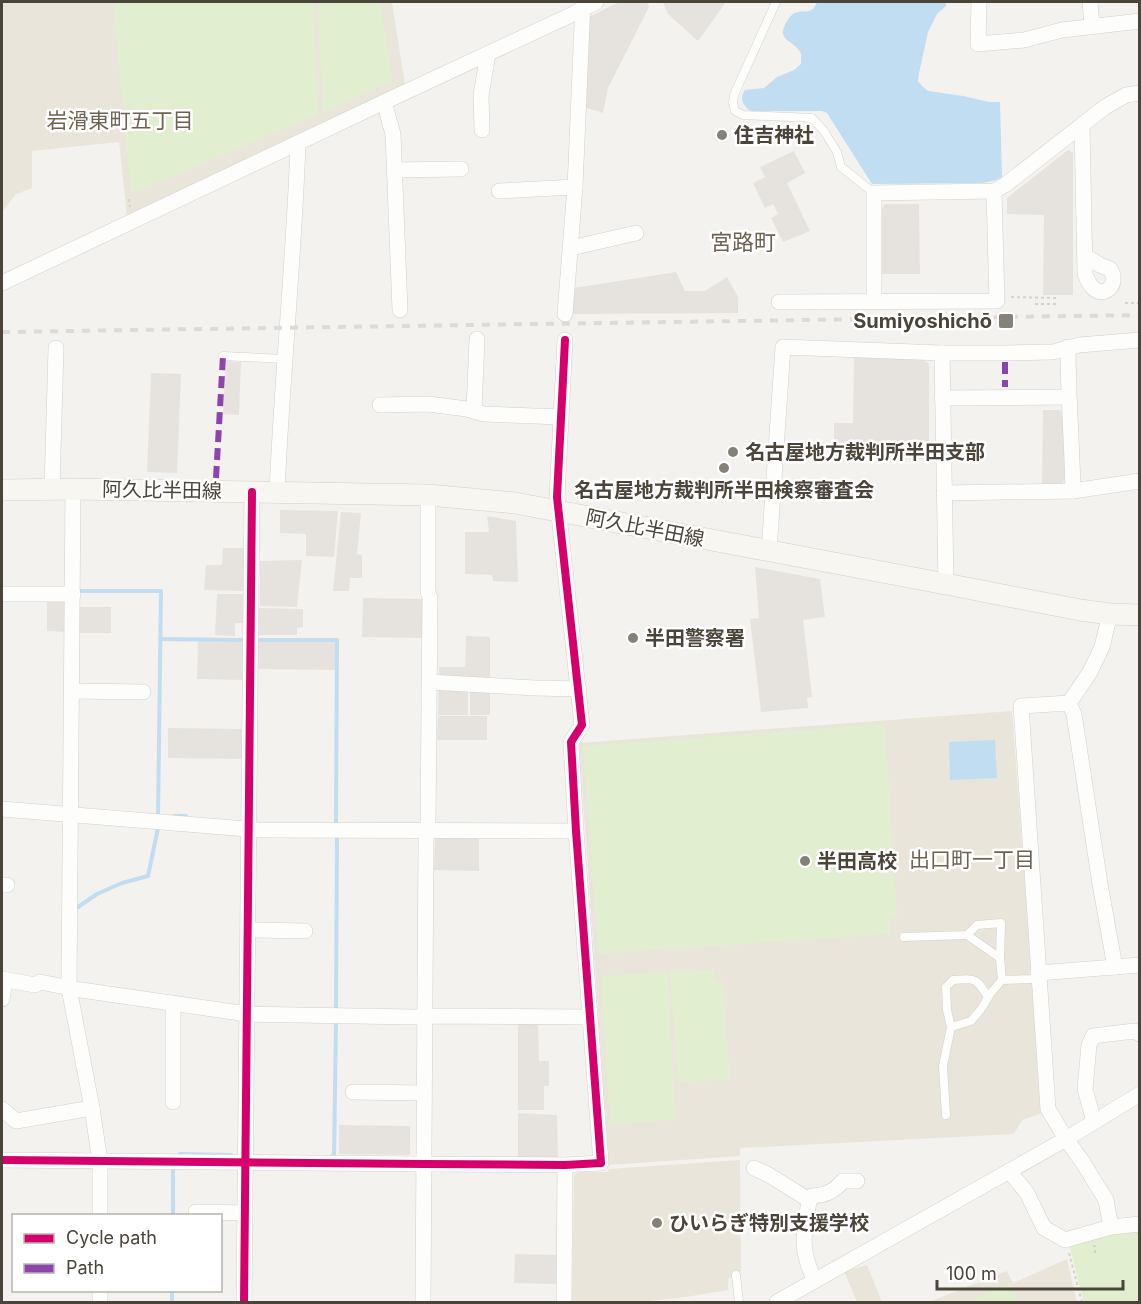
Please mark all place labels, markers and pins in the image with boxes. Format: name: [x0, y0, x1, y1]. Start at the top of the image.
place label: 住吉神社: [734, 123, 814, 147]
marker: 住吉神社: [715, 128, 729, 142]
place label: Sumiyoshichō: [853, 309, 992, 333]
marker: Sumiyoshichō: [997, 312, 1015, 330]
place label: 名古屋地方裁判所半田支部: [745, 440, 985, 464]
marker: 名古屋地方裁判所半田支部: [726, 445, 740, 459]
marker: 名古屋地方裁判所半田検察審査会: [717, 461, 731, 475]
place label: 名古屋地方裁判所半田検察審査会: [574, 478, 874, 502]
place label: 半田警察署: [645, 626, 745, 650]
marker: 半田警察署: [626, 631, 640, 645]
place label: 半田高校: [817, 849, 897, 873]
marker: 半田高校: [798, 854, 812, 868]
place label: ひいらぎ特別支援学校: [669, 1211, 869, 1235]
marker: ひいらぎ特別支援学校: [650, 1216, 664, 1230]

